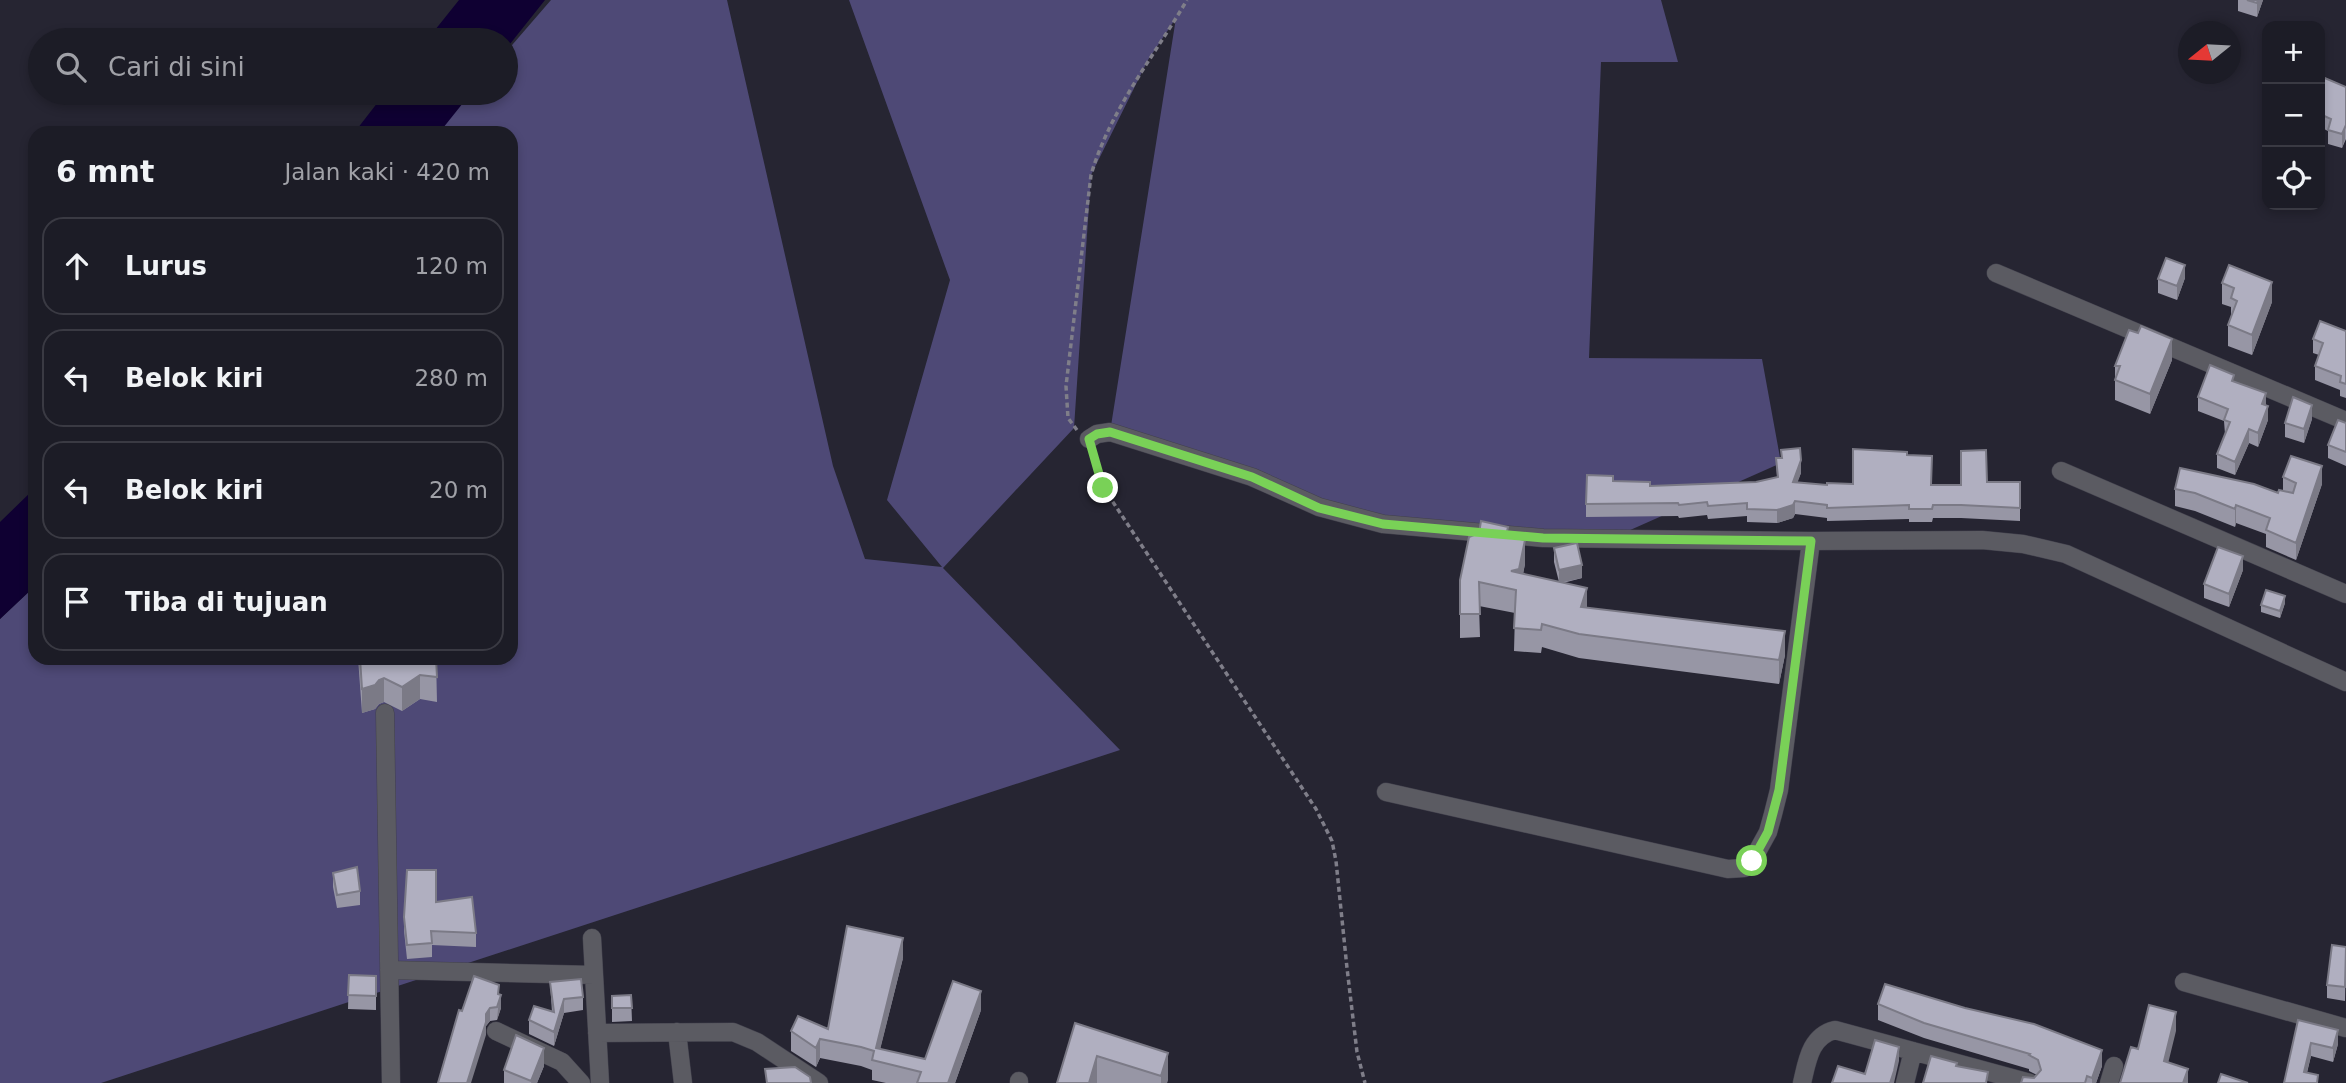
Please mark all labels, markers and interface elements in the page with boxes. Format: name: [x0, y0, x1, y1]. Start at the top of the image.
north arrow: [2178, 21, 2241, 84]
map controls: [2262, 21, 2325, 210]
button: +: [2262, 21, 2325, 84]
search box: [28, 28, 518, 105]
icon: search: [52, 48, 90, 86]
text: Cari di sini: [108, 52, 245, 82]
button: −: [2262, 84, 2325, 147]
button: locate: [2262, 147, 2325, 210]
text: 6 mnt: [56, 154, 154, 189]
text: Jalan kaki · 420 m: [284, 159, 490, 185]
icon: ahead: [58, 247, 96, 285]
text: Lurus: [125, 251, 207, 281]
text: 120 m: [414, 253, 488, 279]
icon: left: [58, 359, 96, 397]
text: Belok kiri: [125, 363, 264, 393]
text: 280 m: [414, 365, 488, 391]
icon: left: [58, 471, 96, 509]
route end: [1087, 472, 1118, 503]
text: Belok kiri: [125, 475, 264, 505]
text: 20 m: [429, 477, 488, 503]
icon: arrive: [58, 583, 96, 621]
text: Tiba di tujuan: [125, 587, 328, 617]
route start: [1736, 845, 1767, 876]

